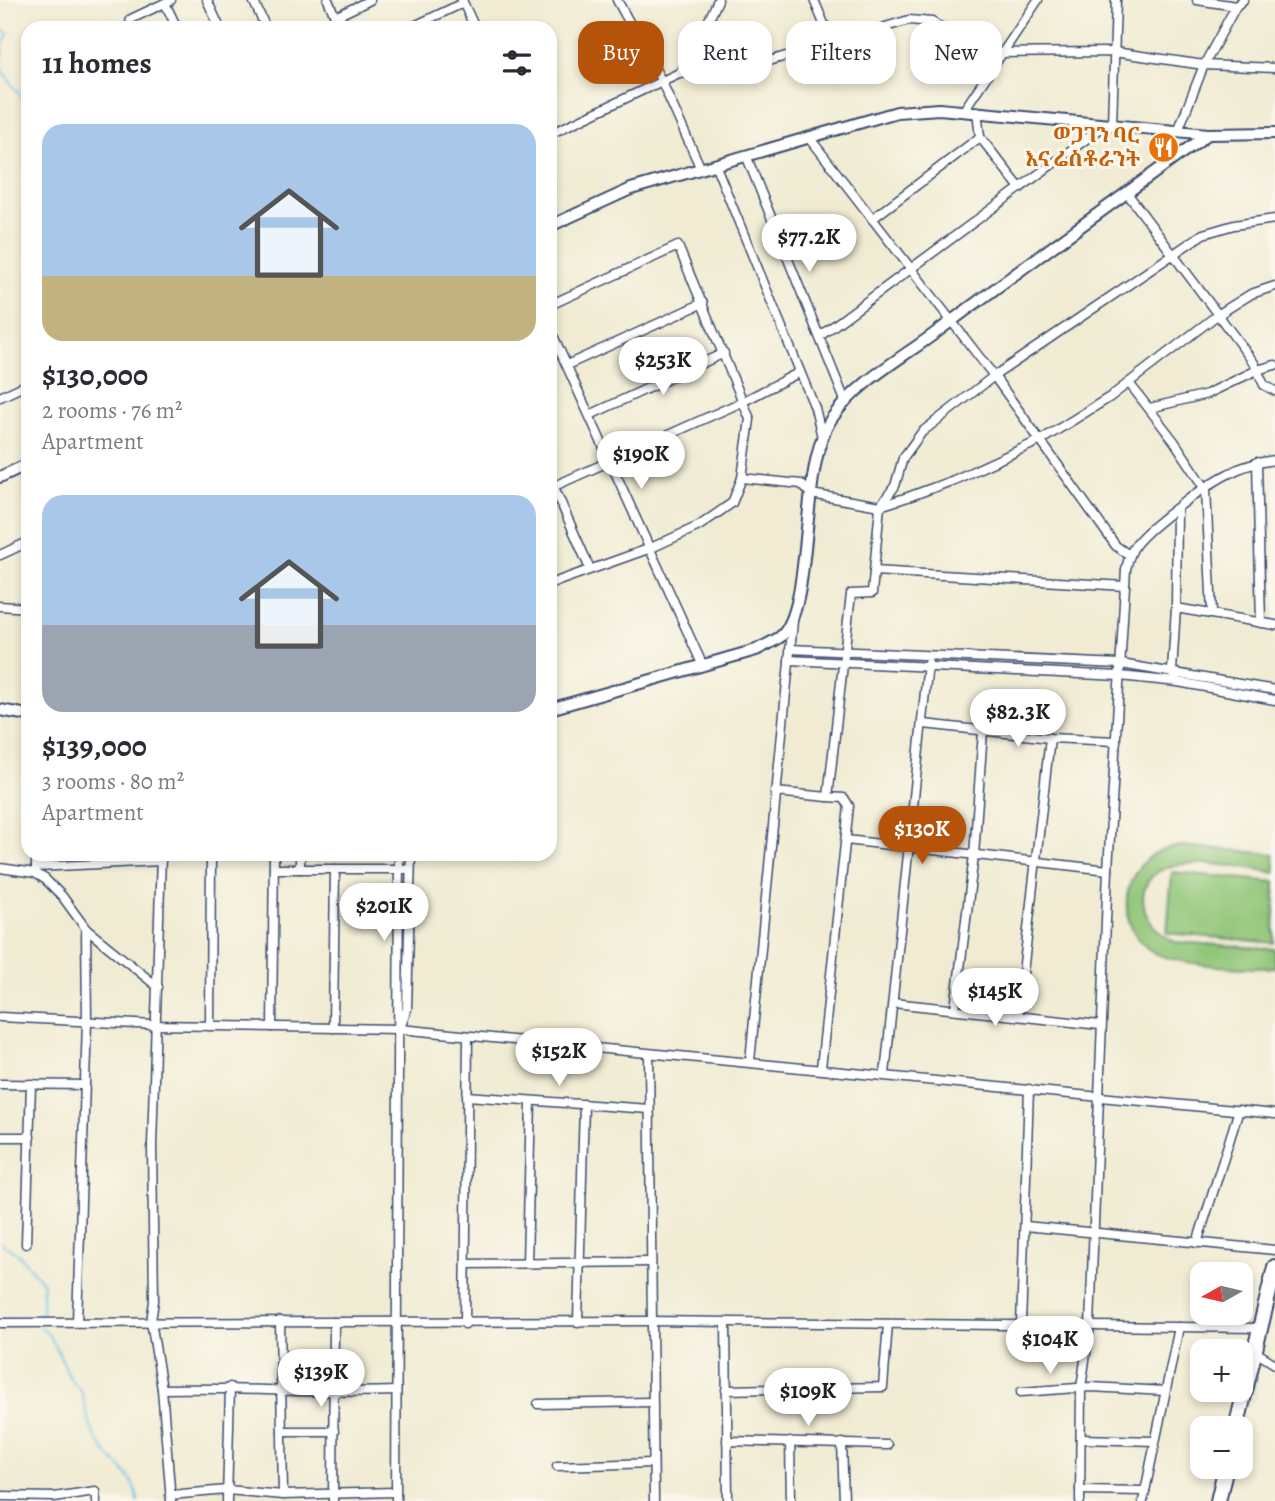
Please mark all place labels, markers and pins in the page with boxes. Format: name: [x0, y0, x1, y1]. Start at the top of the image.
place label: ወጋገን ባር እና ሬስቶራንት: [1026, 121, 1141, 173]
restaurant icon: ወጋገን ባር እና ሬስቶራንት: [1146, 130, 1180, 164]
pin: $77.2K: [752, 215, 866, 274]
pin: $253K: [614, 338, 712, 397]
pin: $190K: [592, 432, 690, 491]
pin: $82.3K: [961, 690, 1075, 749]
pin: $130K: [873, 806, 971, 866]
pin: $201K: [335, 884, 433, 943]
pin: $145K: [946, 968, 1044, 1028]
pin: $152K: [510, 1028, 608, 1088]
pin: $104K: [1001, 1316, 1099, 1376]
pin: $139K: [272, 1350, 370, 1409]
pin: $109K: [759, 1368, 857, 1428]

